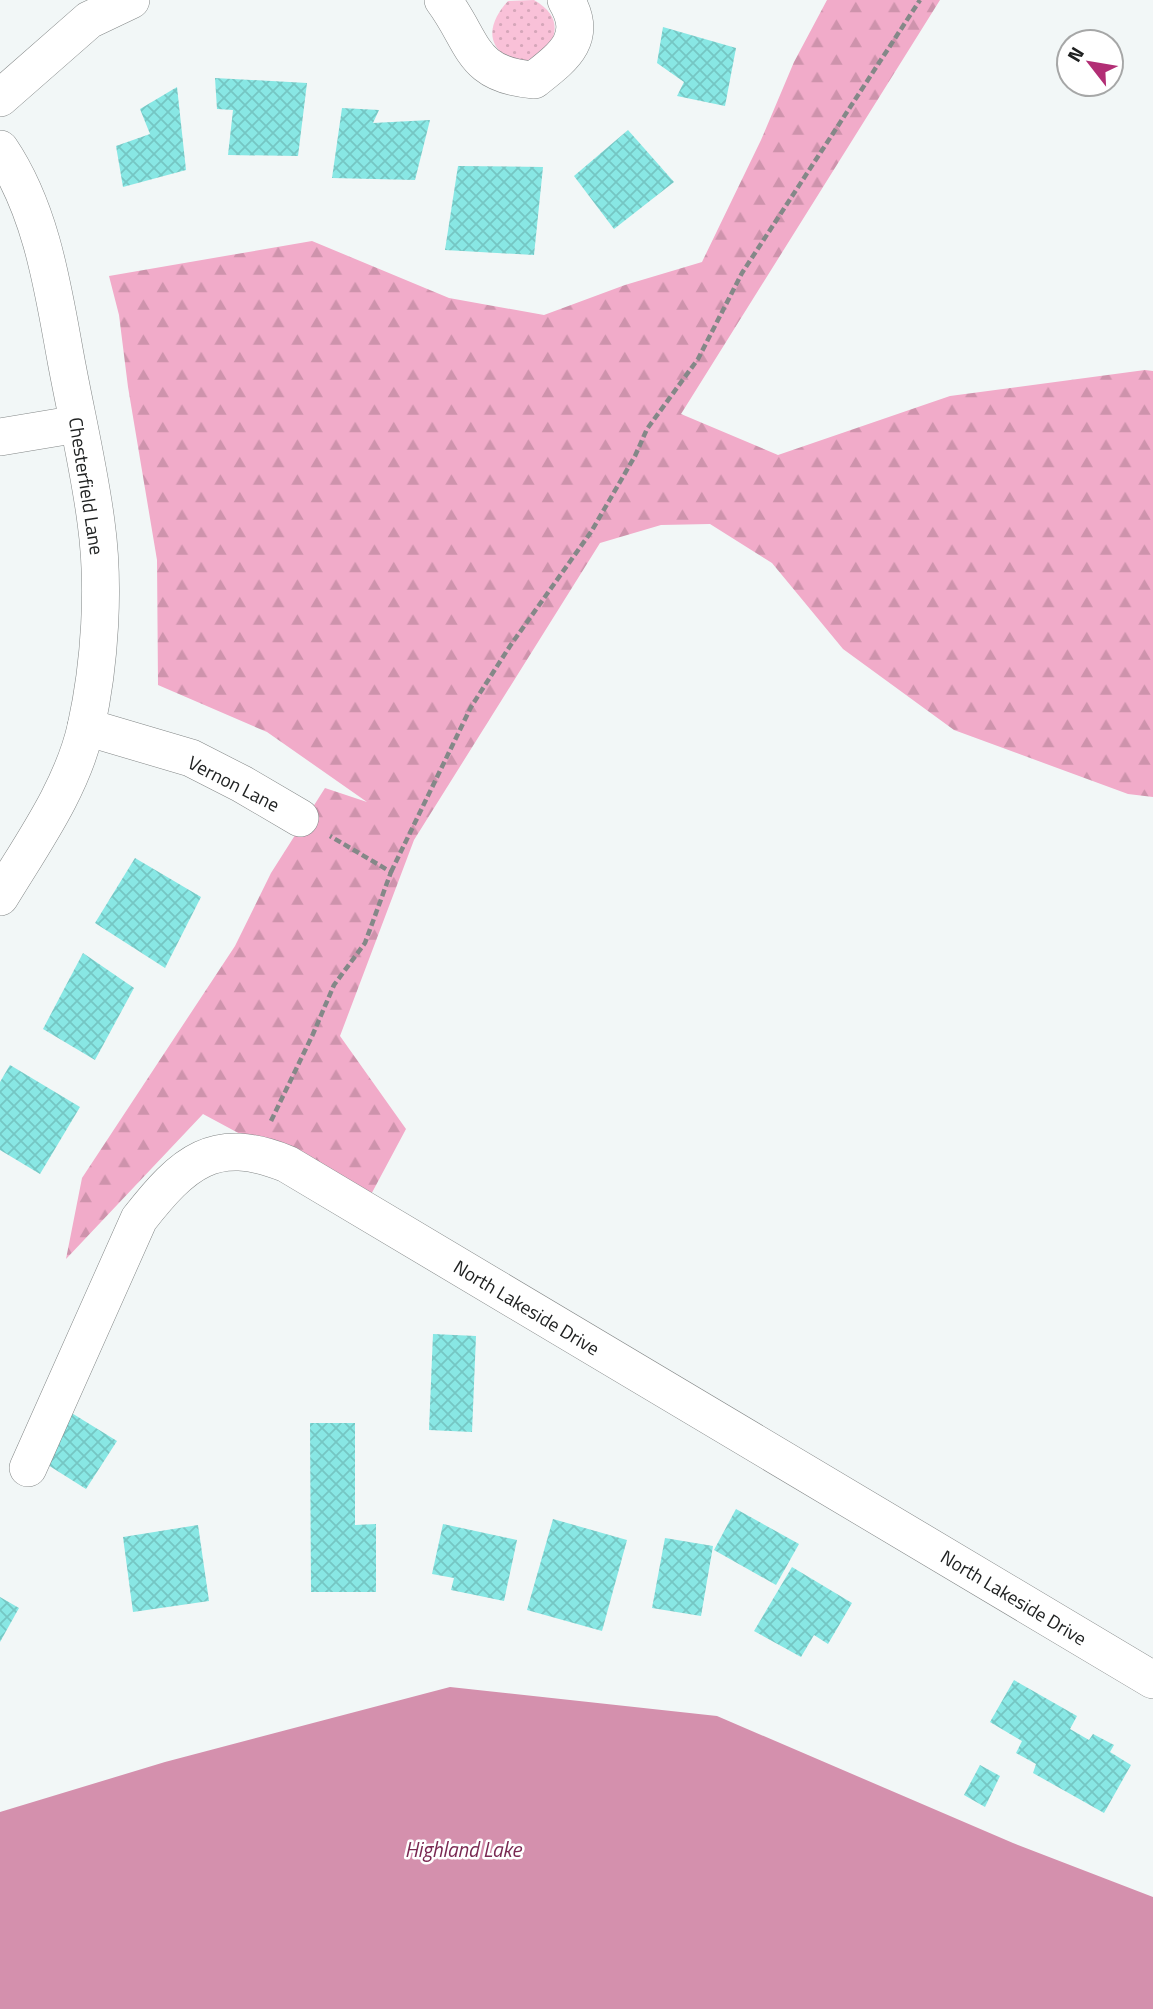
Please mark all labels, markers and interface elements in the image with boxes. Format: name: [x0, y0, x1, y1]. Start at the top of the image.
north arrow: [1055, 28, 1125, 98]
text: N: [1059, 41, 1091, 67]
street label: Chesterfield Lane: [62, 415, 112, 557]
street label: Vernon Lane: [183, 747, 285, 819]
street label: North Lakeside Drive: [448, 1252, 606, 1362]
street label: North Lakeside Drive: [935, 1542, 1093, 1652]
water label: Highland Lake: [405, 1833, 523, 1865]

